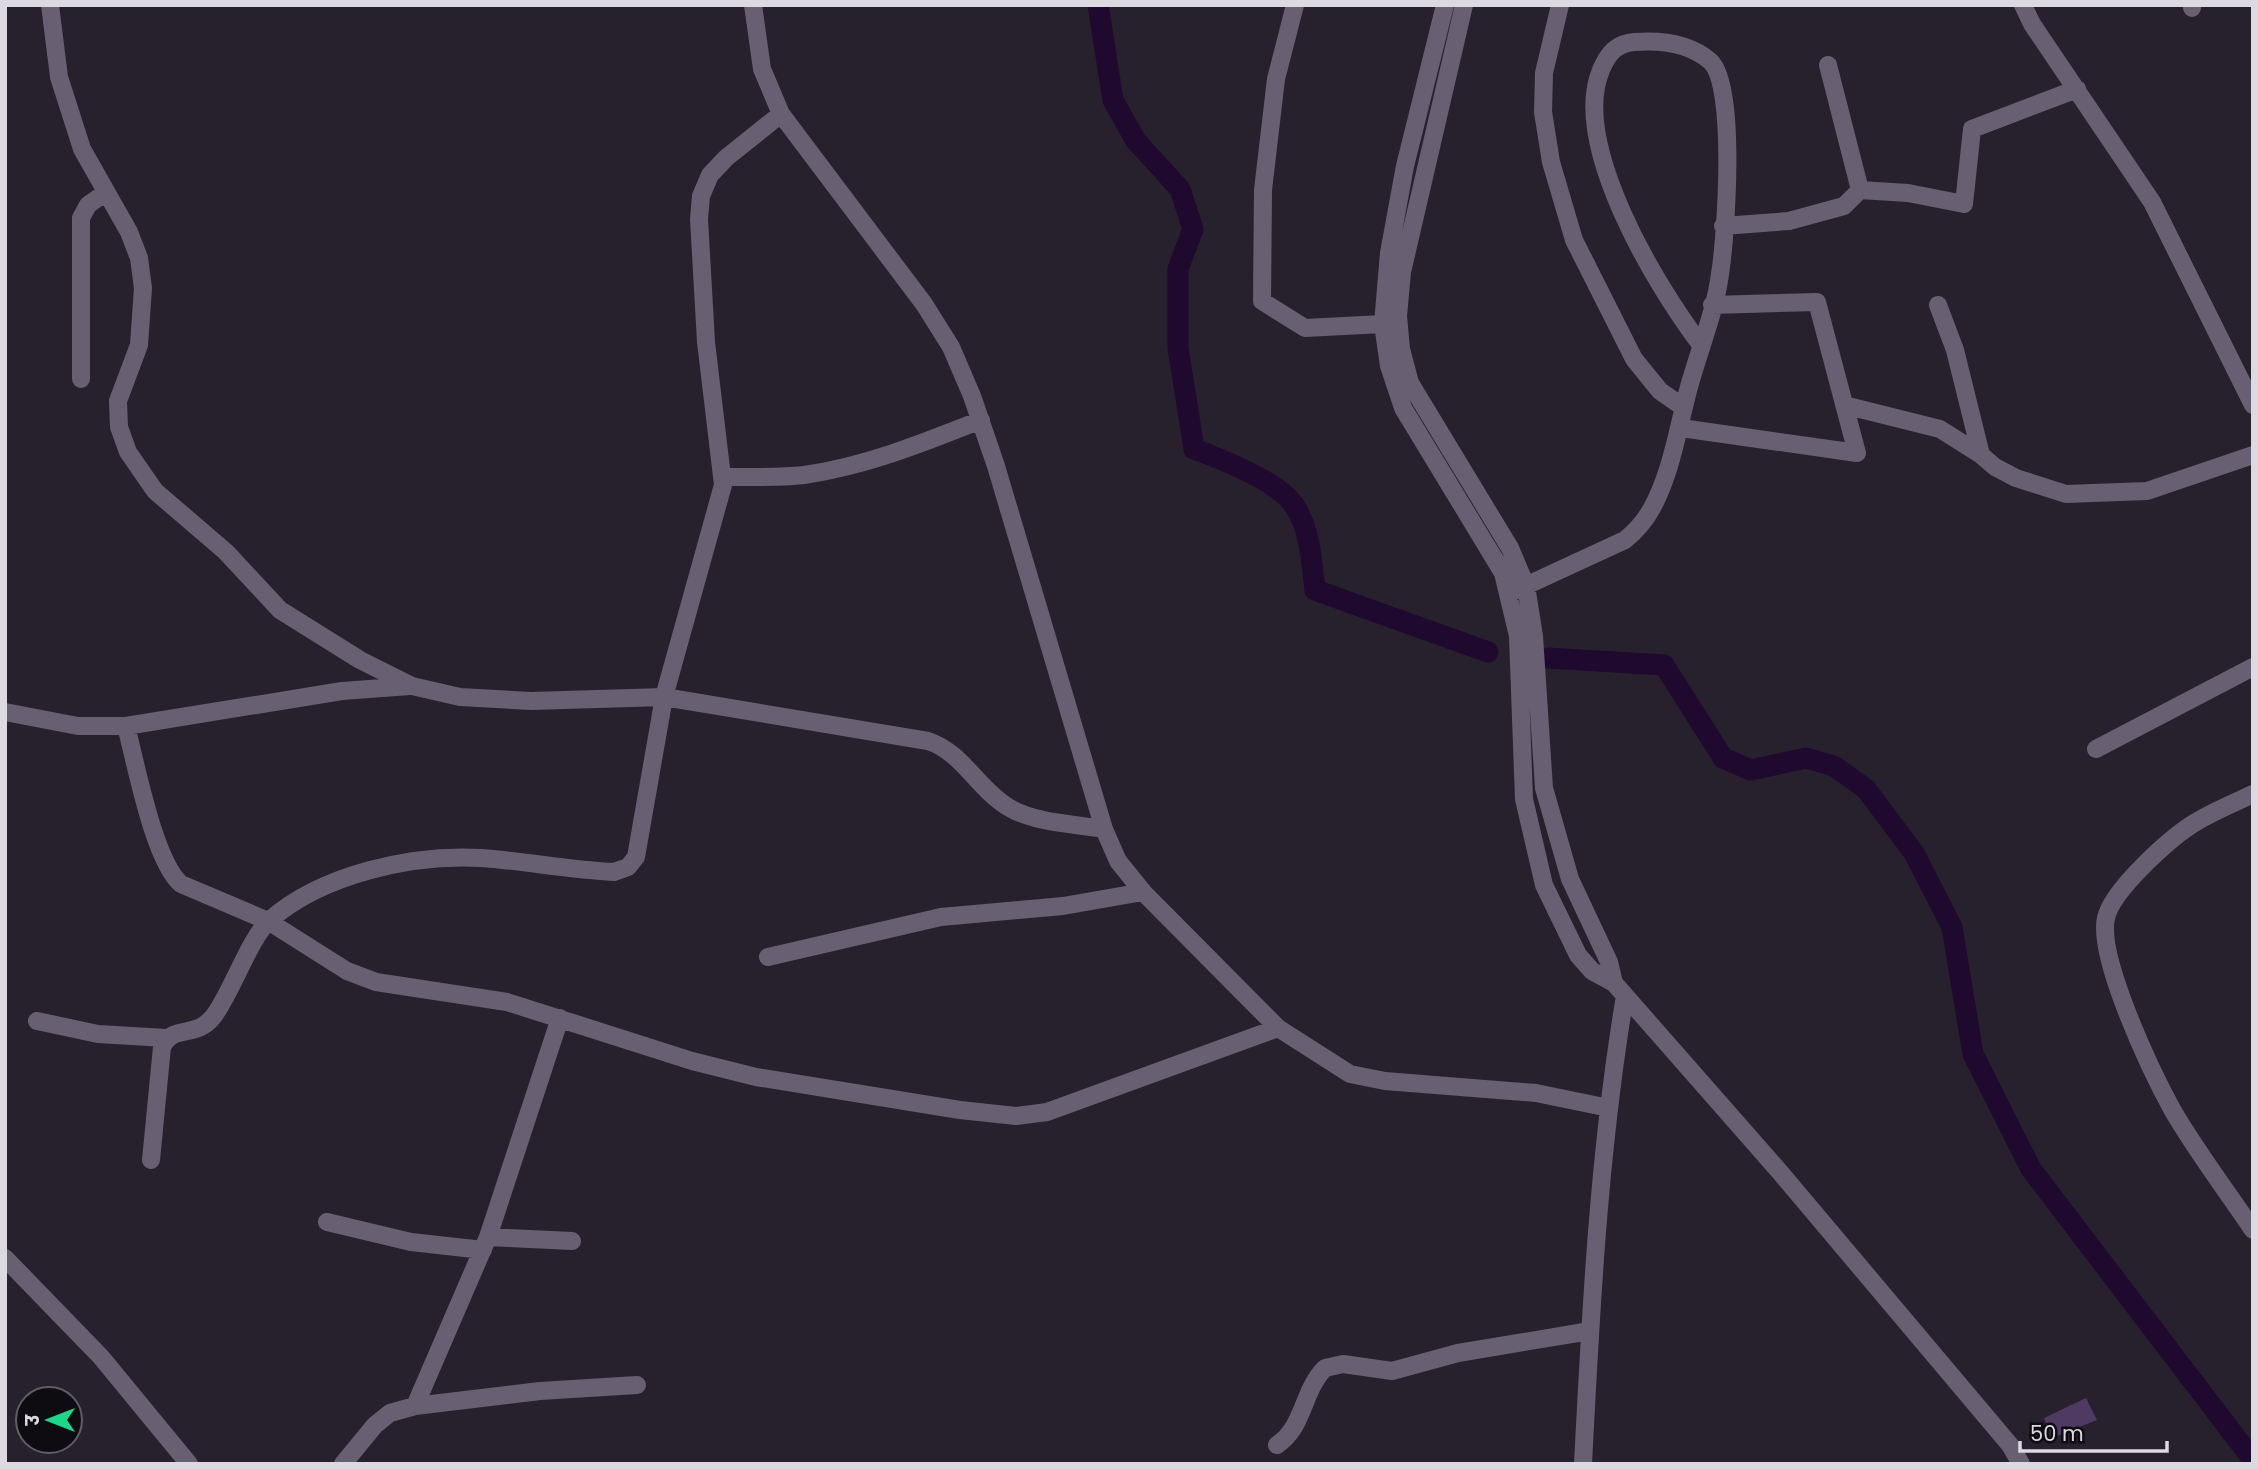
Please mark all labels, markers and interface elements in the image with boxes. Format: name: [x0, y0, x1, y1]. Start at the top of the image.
north arrow: [14, 1385, 84, 1455]
scale bar: [2020, 1410, 2167, 1454]
text: उ: [19, 1413, 46, 1426]
text: 50 m: [2030, 1419, 2084, 1448]

